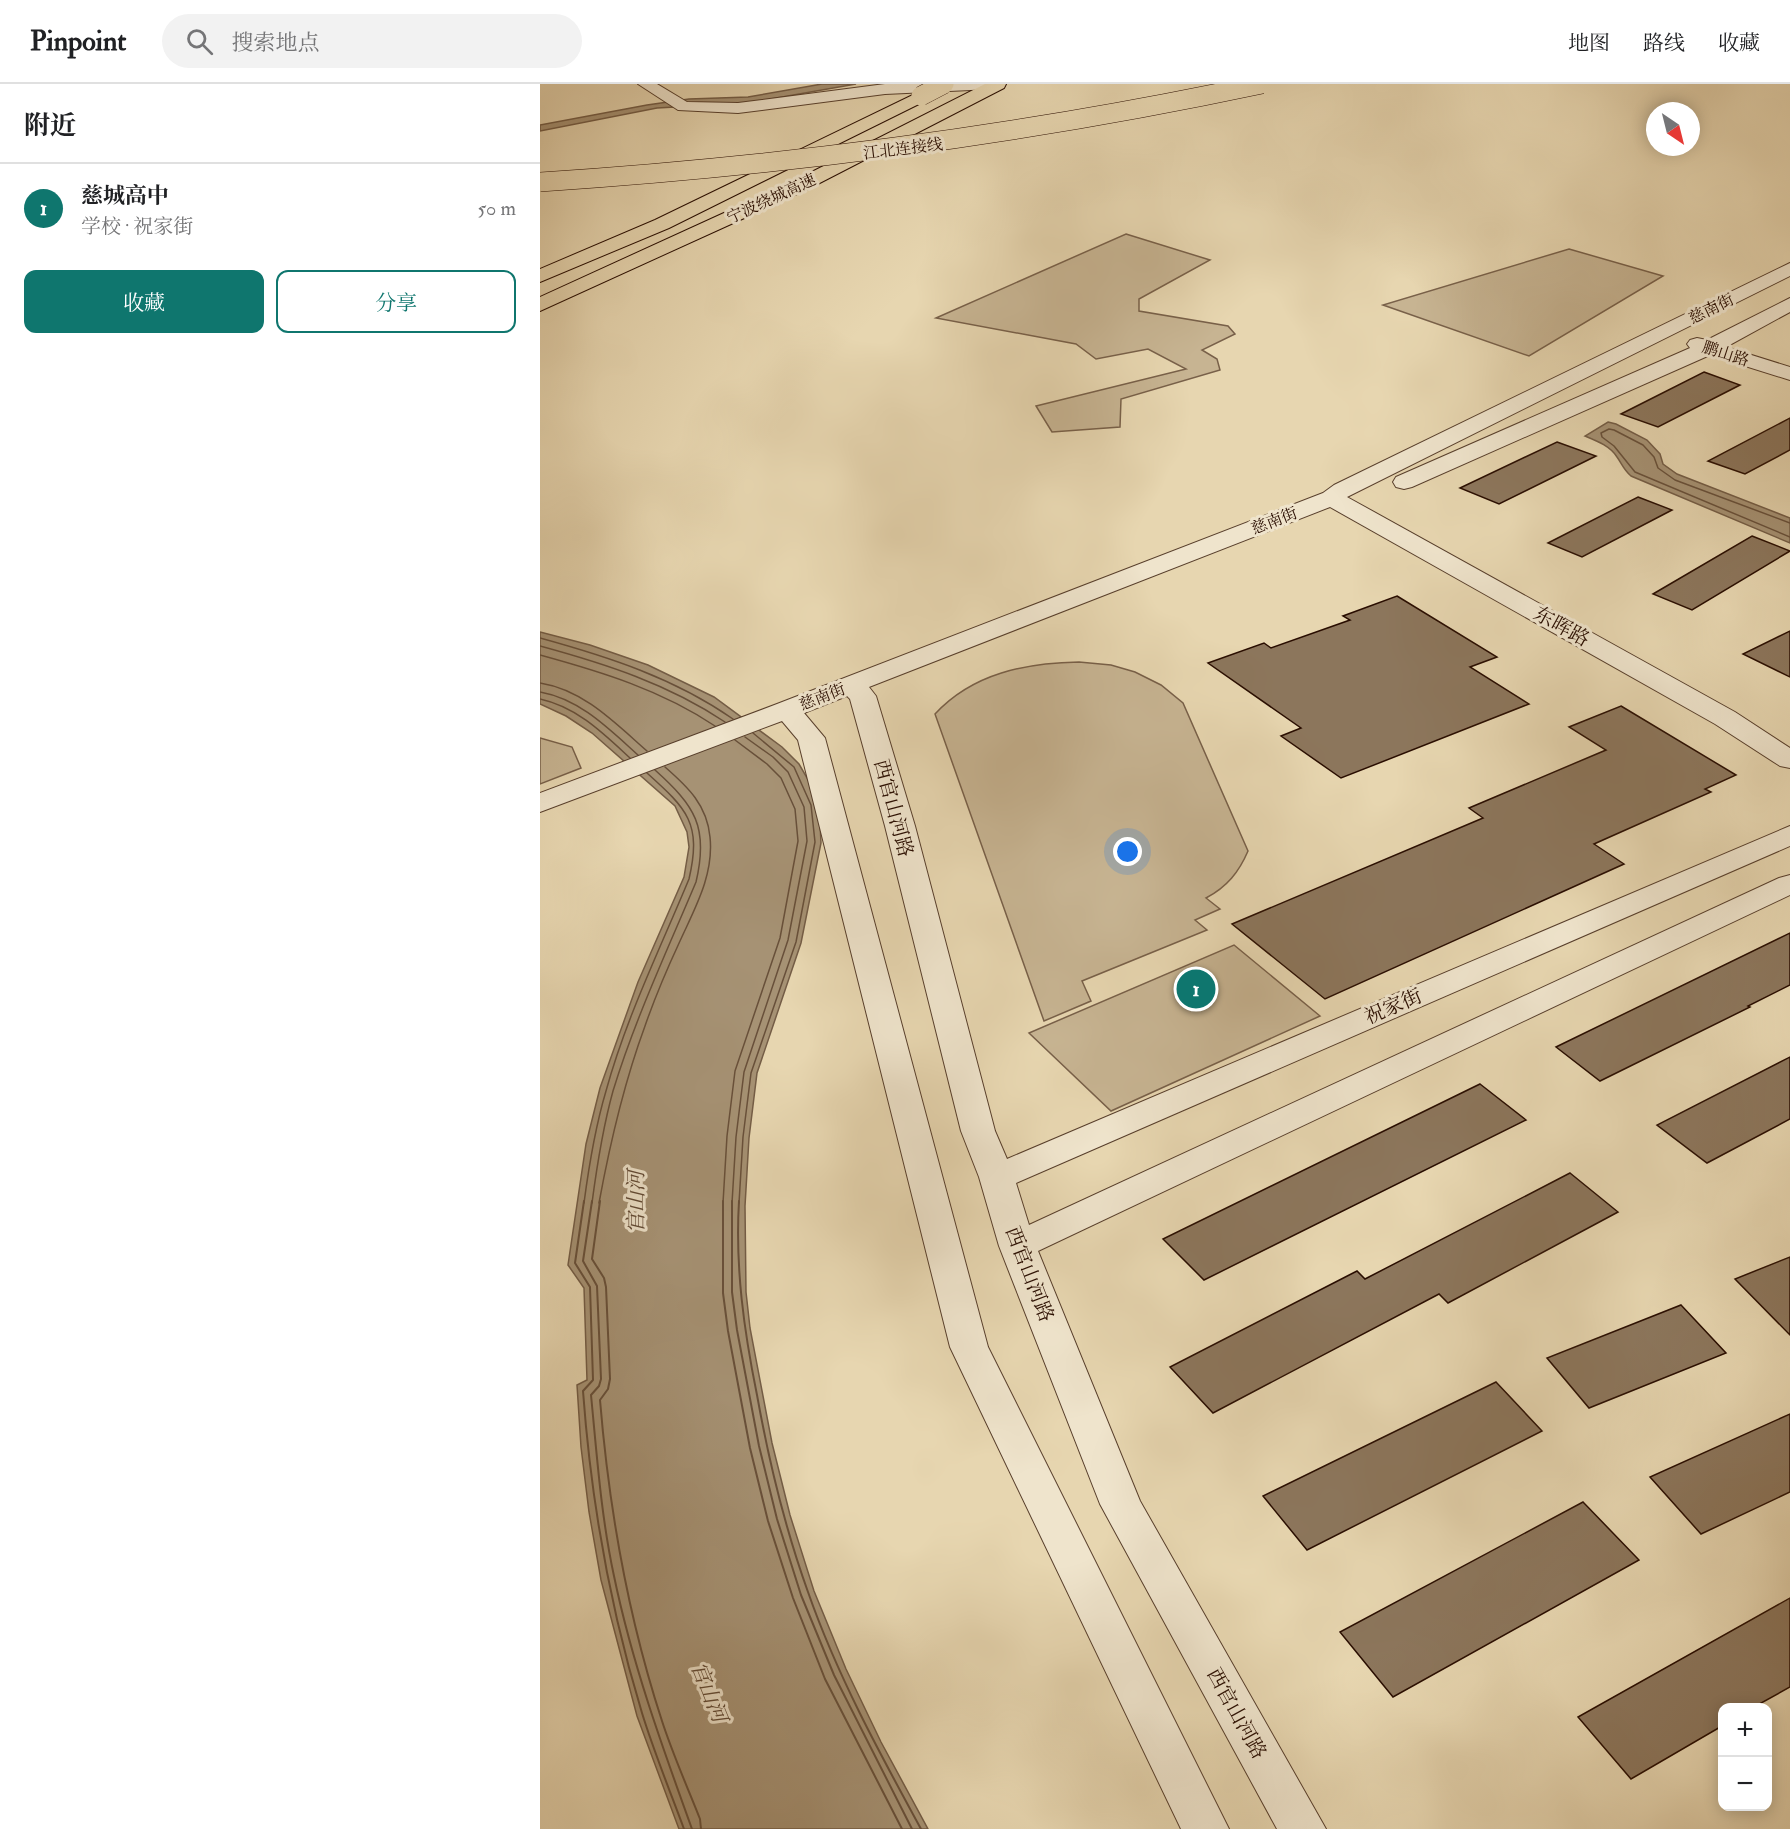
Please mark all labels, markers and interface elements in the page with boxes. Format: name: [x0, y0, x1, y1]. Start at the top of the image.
search box: [162, 14, 582, 68]
text: Pinpoint: [30, 24, 126, 59]
icon: search: [183, 25, 216, 58]
text: 搜索地点: [231, 29, 319, 57]
text: 地图: [1568, 30, 1610, 57]
text: 路线: [1643, 30, 1685, 57]
text: 收藏: [1718, 30, 1760, 57]
north arrow: [1646, 102, 1700, 156]
text: 附近: [24, 110, 76, 142]
street label: 江北连接线: [862, 134, 944, 164]
street label: 宁波绕城高速: [724, 170, 819, 228]
text: 慈城高中: [81, 182, 169, 210]
text: 1: [40, 196, 47, 221]
text: 50 m: [477, 196, 516, 221]
text: 学校 · 祝家街: [81, 214, 193, 239]
button: 收藏: [24, 270, 264, 333]
button: 分享: [276, 270, 516, 333]
street label: 慈南街: [1685, 289, 1737, 328]
street label: 鹏山路: [1700, 337, 1752, 371]
street label: 慈南街: [1248, 503, 1300, 539]
street label: 东晖路: [1529, 601, 1594, 652]
street label: 慈南街: [796, 679, 848, 715]
street label: 西官山河路: [869, 757, 919, 860]
your location: [1113, 837, 1142, 866]
pin: 1: [1176, 966, 1216, 1012]
street label: 祝家街: [1361, 983, 1426, 1030]
water label: 官山河: [623, 1167, 650, 1234]
street label: 西官山河路: [1000, 1223, 1059, 1325]
water label: 官山河: [684, 1658, 734, 1730]
street label: 西官山河路: [1201, 1663, 1272, 1763]
map controls: [1718, 1703, 1772, 1811]
button: +: [1718, 1703, 1772, 1757]
button: −: [1718, 1757, 1772, 1811]

